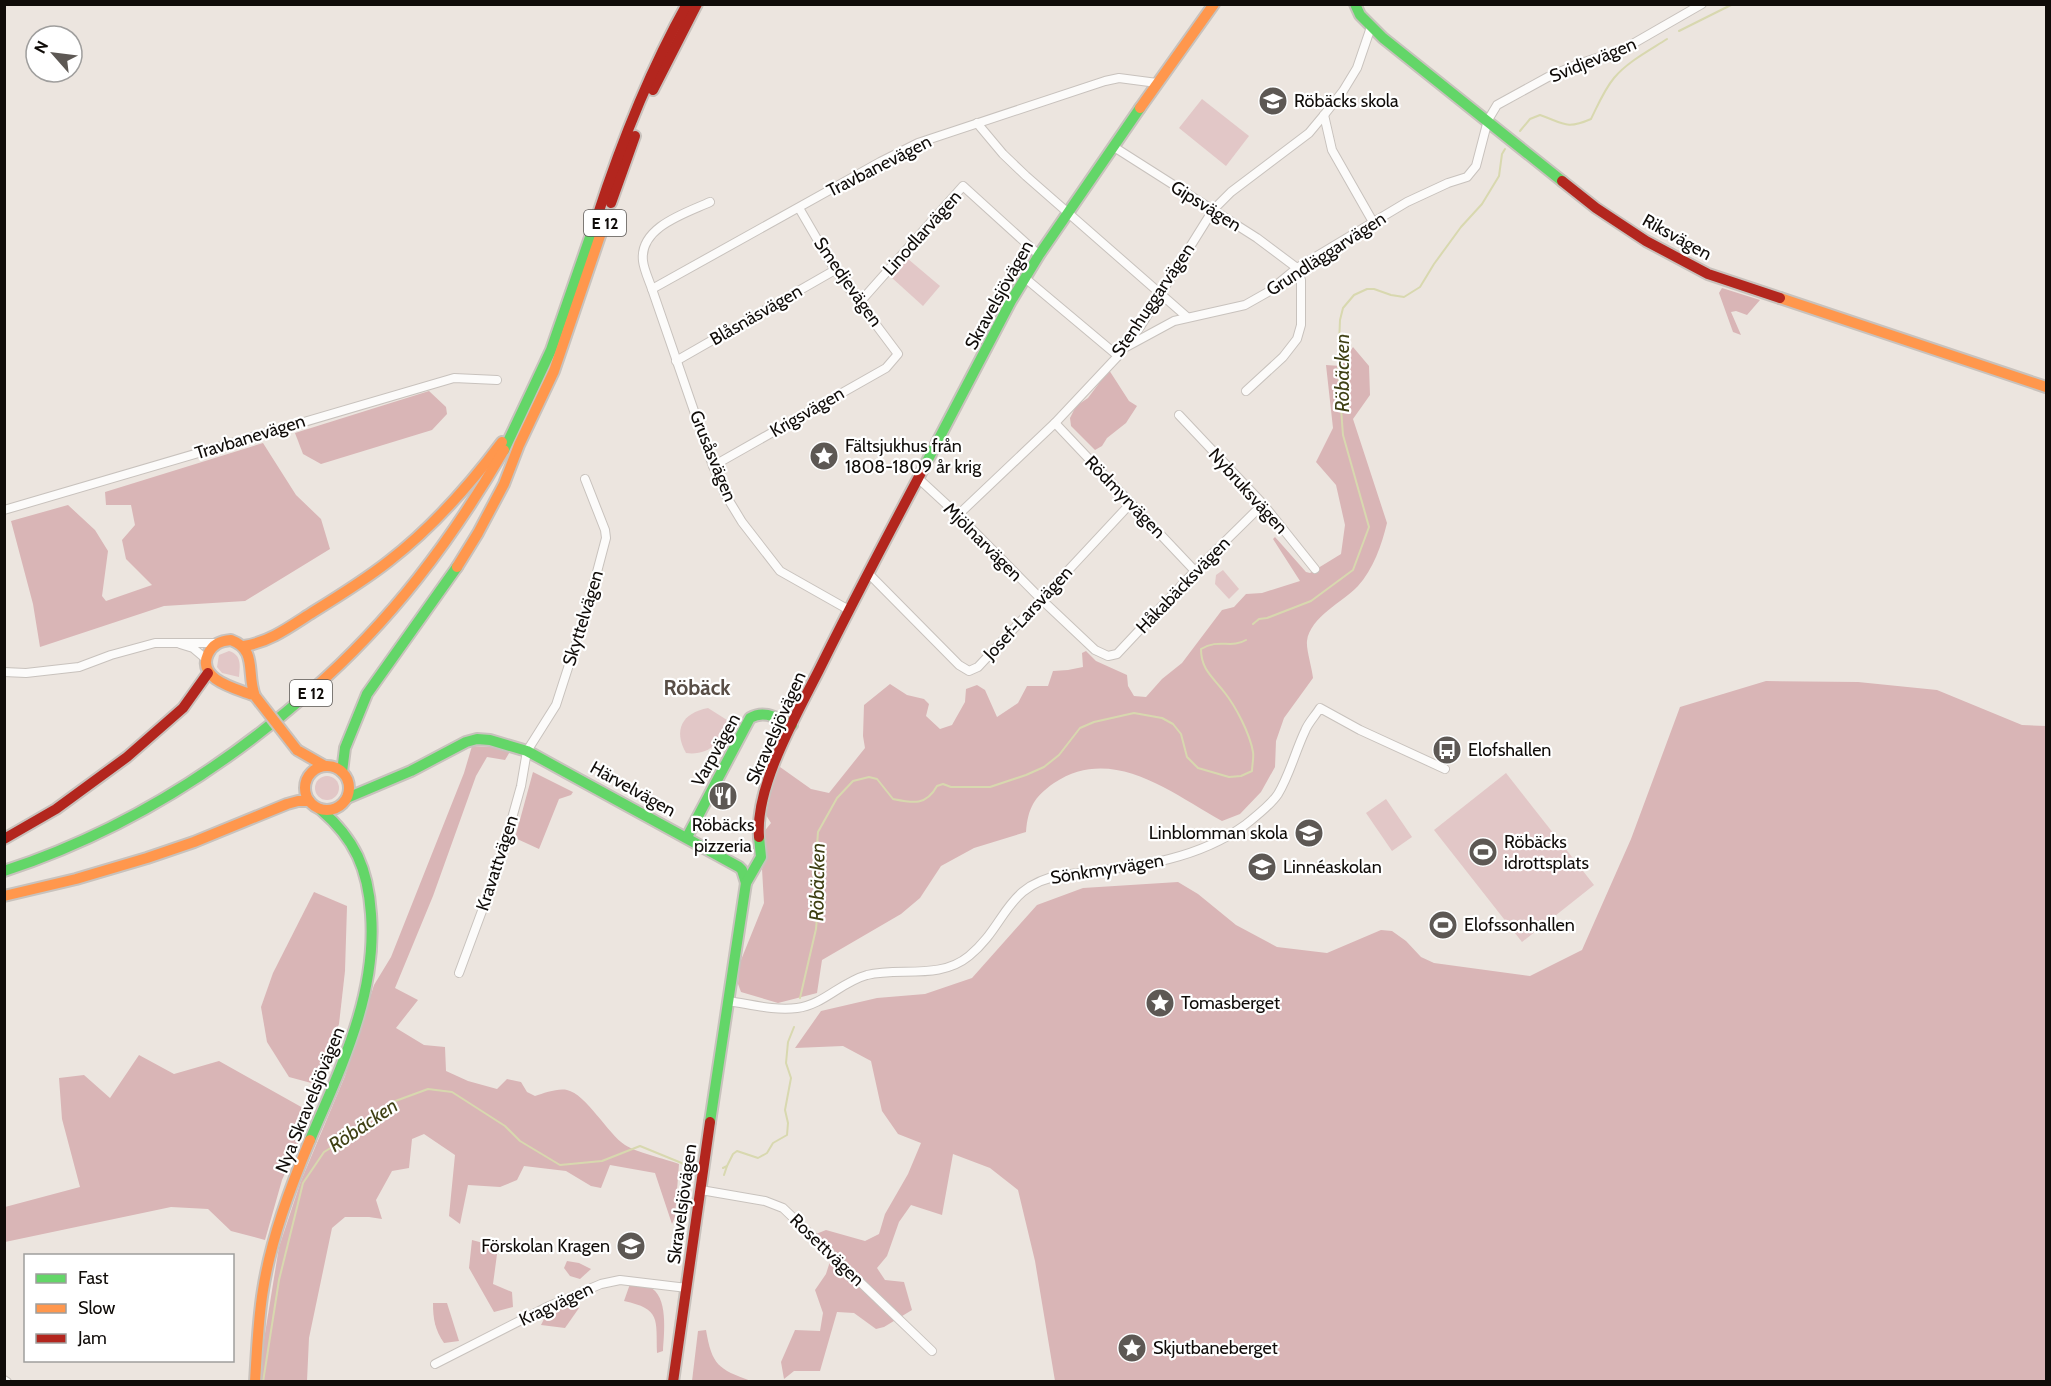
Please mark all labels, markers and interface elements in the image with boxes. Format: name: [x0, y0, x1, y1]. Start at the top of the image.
north arrow: [24, 24, 84, 84]
street label: Svidjevägen: [1546, 33, 1640, 87]
text: N: [30, 38, 52, 57]
school or university icon: Röbäcks skola: [1257, 85, 1289, 117]
place label: Röbäcks skola: [1294, 90, 1399, 112]
street label: Travbanevägen: [823, 130, 935, 202]
street label: Gipsvägen: [1167, 176, 1245, 236]
street label: Linodlarvägen: [878, 186, 966, 280]
street label: Grundläggarvägen: [1262, 207, 1390, 301]
street label: Riksvägen: [1639, 209, 1715, 265]
road number: E 12: [584, 210, 626, 236]
street label: Smedjevägen: [809, 233, 887, 331]
street label: Skravelsjövägen: [960, 237, 1038, 353]
street label: Stenhuggarvägen: [1107, 239, 1199, 361]
street label: Blåsnäsvägen: [706, 280, 806, 350]
water label: Röbäcken: [1330, 334, 1354, 412]
street label: Krigsvägen: [766, 382, 848, 442]
street label: Grusåsvägen: [685, 407, 741, 505]
street label: Travbanevägen: [192, 410, 308, 464]
place label: Fältsjukhus från 1808-1809 år krig: [845, 435, 982, 478]
place icon: Fältsjukhus från 1808-1809 år krig: [808, 440, 840, 472]
street label: Nybruksvägen: [1204, 444, 1292, 538]
street label: Rödmyrvägen: [1080, 451, 1170, 543]
street label: Mjölnarvägen: [939, 498, 1027, 586]
street label: Håkabäcksvägen: [1131, 532, 1235, 638]
street label: Josef-Larsvägen: [978, 561, 1077, 665]
street label: Skyttelvägen: [558, 568, 608, 668]
street label: Skravelsjövägen: [741, 668, 811, 788]
district label: Röbäck: [664, 675, 731, 700]
road number: E 12: [290, 680, 332, 706]
street label: Varpvägen: [687, 710, 745, 790]
bus stop icon: Elofshallen: [1431, 734, 1463, 766]
place label: Elofshallen: [1468, 739, 1551, 761]
street label: Härvelvägen: [586, 756, 680, 822]
restaurant icon: Röbäcks pizzeria: [707, 780, 739, 812]
street label: Kravattvägen: [471, 813, 523, 913]
place label: Röbäcks pizzeria: [692, 814, 754, 857]
school or university icon: Linblomman skola: [1293, 817, 1325, 849]
place label: Linblomman skola: [1149, 822, 1288, 844]
place label: Röbäcks idrottsplats: [1504, 831, 1589, 874]
sports icon: Röbäcks idrottsplats: [1467, 836, 1499, 868]
water label: Röbäcken: [804, 843, 830, 921]
street label: Sönkmyrvägen: [1049, 849, 1165, 889]
school or university icon: Linnéaskolan: [1246, 851, 1278, 883]
place label: Linnéaskolan: [1283, 856, 1382, 878]
sports icon: Elofssonhallen: [1427, 909, 1459, 941]
place label: Elofssonhallen: [1464, 914, 1575, 936]
place icon: Tomasberget: [1144, 987, 1176, 1019]
place label: Tomasberget: [1181, 992, 1280, 1014]
street label: Nya Skravelsjövägen: [271, 1024, 349, 1176]
water label: Röbäcken: [324, 1093, 402, 1157]
street label: Skravelsjövägen: [663, 1142, 701, 1266]
street label: Rosettvägen: [785, 1209, 869, 1291]
school or university icon: Förskolan Kragen: [615, 1230, 647, 1262]
place label: Förskolan Kragen: [481, 1235, 610, 1257]
legend: [24, 1254, 234, 1362]
text: Fast: [78, 1267, 109, 1289]
street label: Kragvägen: [516, 1277, 596, 1331]
text: Slow: [78, 1297, 115, 1319]
text: Jam: [77, 1327, 107, 1349]
place icon: Skjutbaneberget: [1116, 1332, 1148, 1364]
place label: Skjutbaneberget: [1153, 1337, 1278, 1359]

